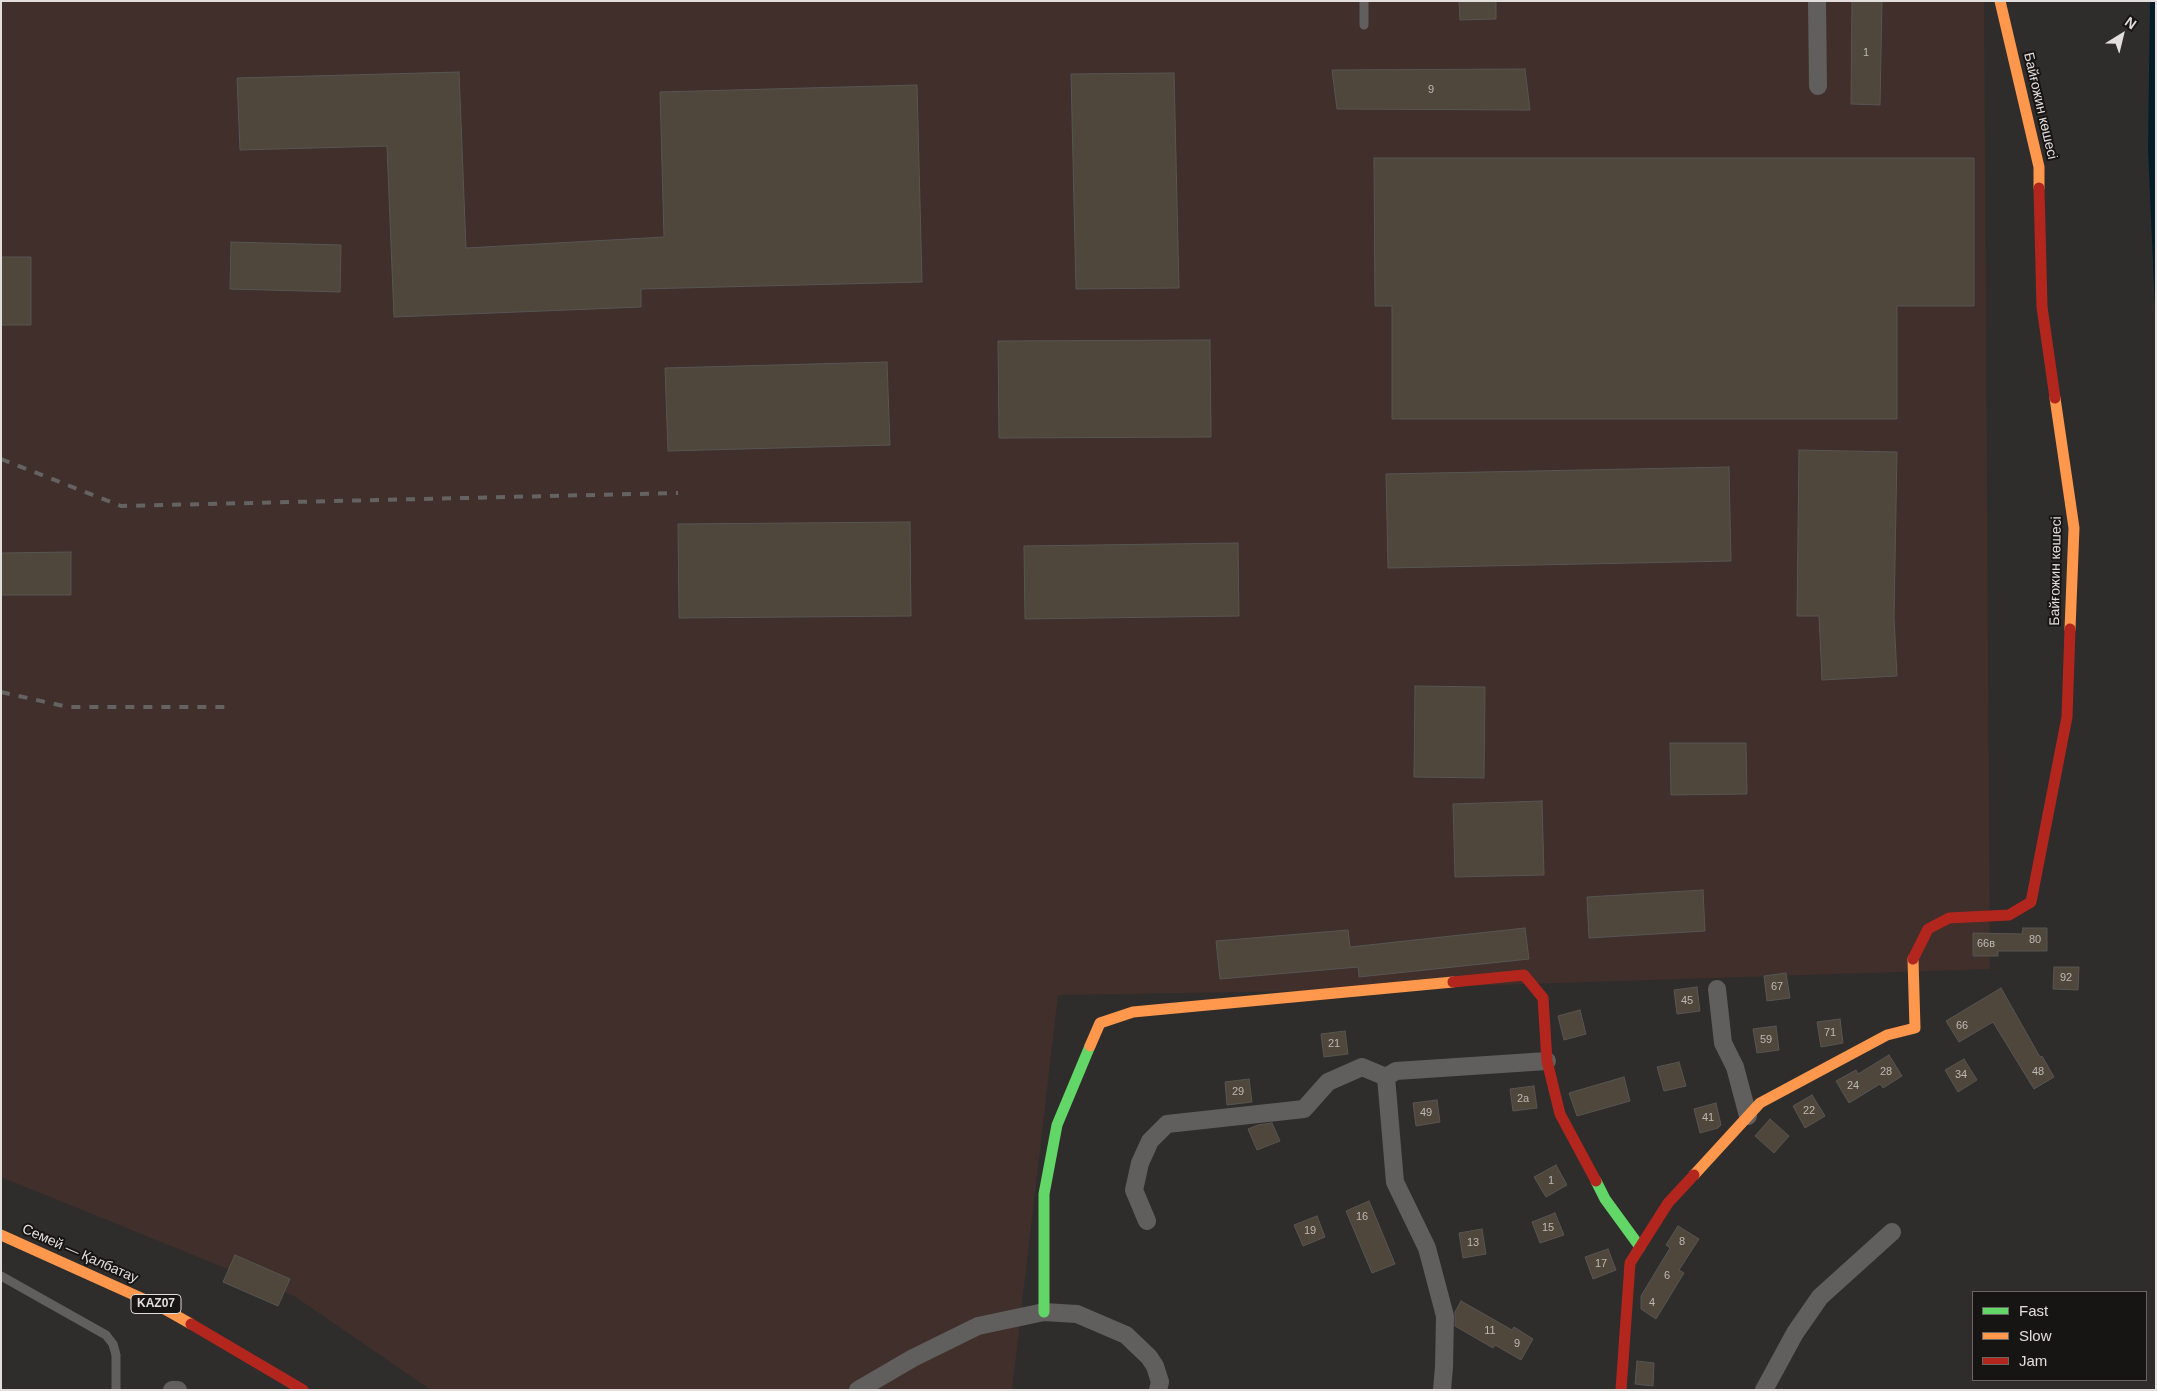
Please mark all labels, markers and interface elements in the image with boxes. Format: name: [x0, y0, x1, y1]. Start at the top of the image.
north arrow: [2097, 10, 2147, 60]
text: N: [2122, 13, 2140, 32]
house number: 1: [1863, 46, 1869, 60]
street label: Байғожин көшесі: [2020, 51, 2060, 161]
house number: 9: [1428, 83, 1434, 97]
street label: Байғожин көшесі: [2047, 516, 2065, 626]
house number: 80: [2029, 933, 2041, 947]
house number: 66в: [1977, 937, 1995, 951]
house number: 92: [2060, 971, 2072, 985]
house number: 67: [1771, 980, 1783, 994]
house number: 45: [1681, 994, 1693, 1008]
house number: 66: [1956, 1019, 1968, 1033]
house number: 71: [1824, 1026, 1836, 1040]
house number: 59: [1760, 1033, 1772, 1047]
house number: 21: [1328, 1037, 1340, 1051]
house number: 28: [1880, 1065, 1892, 1079]
house number: 48: [2032, 1065, 2044, 1079]
house number: 34: [1955, 1068, 1967, 1082]
house number: 24: [1847, 1079, 1859, 1093]
house number: 29: [1232, 1085, 1244, 1099]
house number: 2а: [1517, 1092, 1529, 1106]
house number: 22: [1803, 1104, 1815, 1118]
house number: 49: [1420, 1106, 1432, 1120]
house number: 41: [1702, 1111, 1714, 1125]
house number: 1: [1548, 1174, 1554, 1188]
house number: 16: [1356, 1210, 1368, 1224]
street label: Семей — Қалбатау: [19, 1221, 141, 1287]
house number: 15: [1542, 1221, 1554, 1235]
house number: 19: [1304, 1224, 1316, 1238]
house number: 8: [1679, 1235, 1685, 1249]
house number: 13: [1467, 1236, 1479, 1250]
house number: 17: [1595, 1257, 1607, 1271]
house number: 6: [1664, 1269, 1670, 1283]
legend: [1972, 1291, 2147, 1381]
road number: KAZ07: [131, 1295, 181, 1314]
house number: 4: [1649, 1296, 1655, 1310]
text: Fast: [2019, 1302, 2048, 1319]
house number: 11: [1484, 1324, 1496, 1338]
text: Slow: [2019, 1327, 2052, 1344]
house number: 9: [1514, 1337, 1520, 1351]
text: Jam: [2019, 1352, 2047, 1369]

